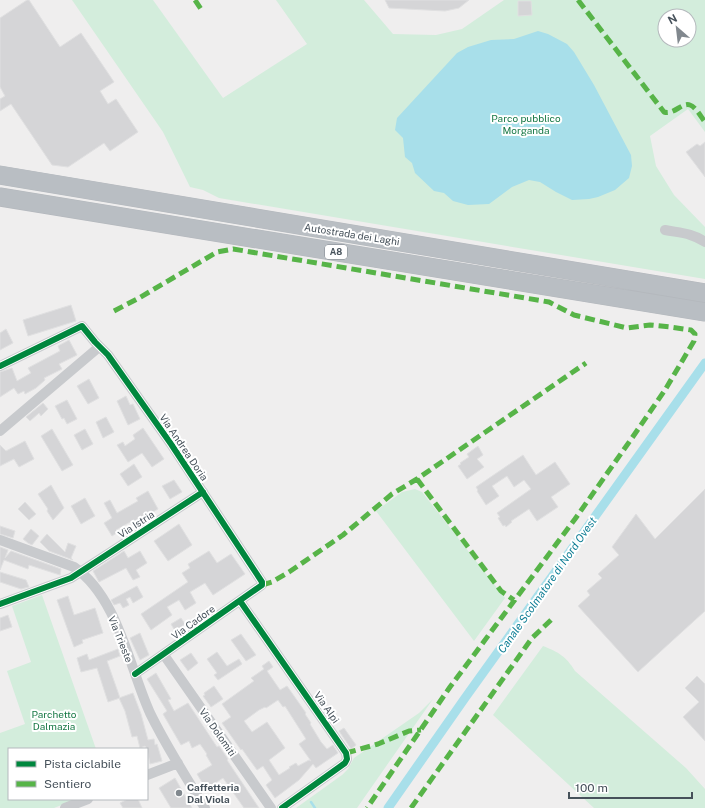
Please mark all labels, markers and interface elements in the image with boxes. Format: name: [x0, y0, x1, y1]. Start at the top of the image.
north arrow: [657, 8, 697, 48]
text: N: [666, 12, 679, 26]
park label: Parco pubblico Morganda: [491, 112, 561, 136]
street label: Autostrada dei Laghi: [304, 221, 400, 247]
road number: A8: [325, 245, 347, 259]
street label: Via Andrea Doria: [157, 411, 211, 483]
street label: Via Istria: [116, 508, 156, 540]
water label: Canale Scolmatore di Nord Ovest: [495, 514, 599, 655]
street label: Via Cadore: [169, 602, 217, 642]
street label: Via Trieste: [106, 614, 136, 664]
street label: Via Alpi: [312, 689, 342, 725]
street label: Via Dolomiti: [197, 706, 239, 758]
park label: Parchetto Dalmazia: [31, 708, 77, 732]
legend: [8, 748, 148, 800]
text: Pista ciclabile: [44, 757, 121, 771]
scale bar: [569, 774, 692, 800]
text: Sentiero: [44, 777, 92, 791]
place label: Caffetteria Dal Viola: [187, 781, 239, 805]
text: 100 m: [575, 781, 608, 795]
marker: Caffetteria Dal Viola: [174, 788, 184, 798]

